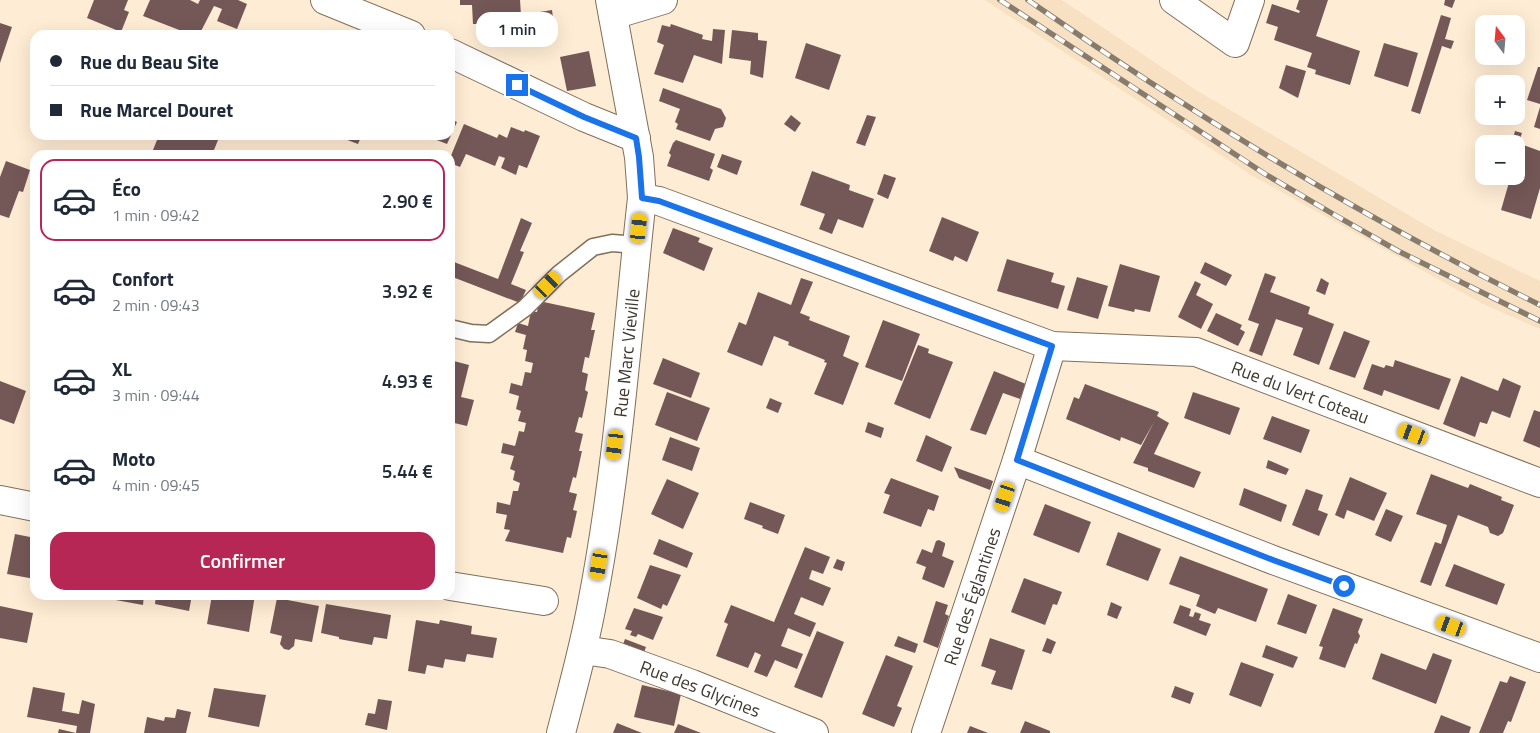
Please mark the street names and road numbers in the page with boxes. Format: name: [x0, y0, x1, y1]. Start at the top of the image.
street label: Rue Marc Vieville: [606, 287, 646, 419]
street label: Rue du Vert Coteau: [1228, 353, 1373, 430]
street label: Rue des Églantines: [936, 524, 1007, 669]
street label: Rue des Glycines: [636, 653, 765, 724]

